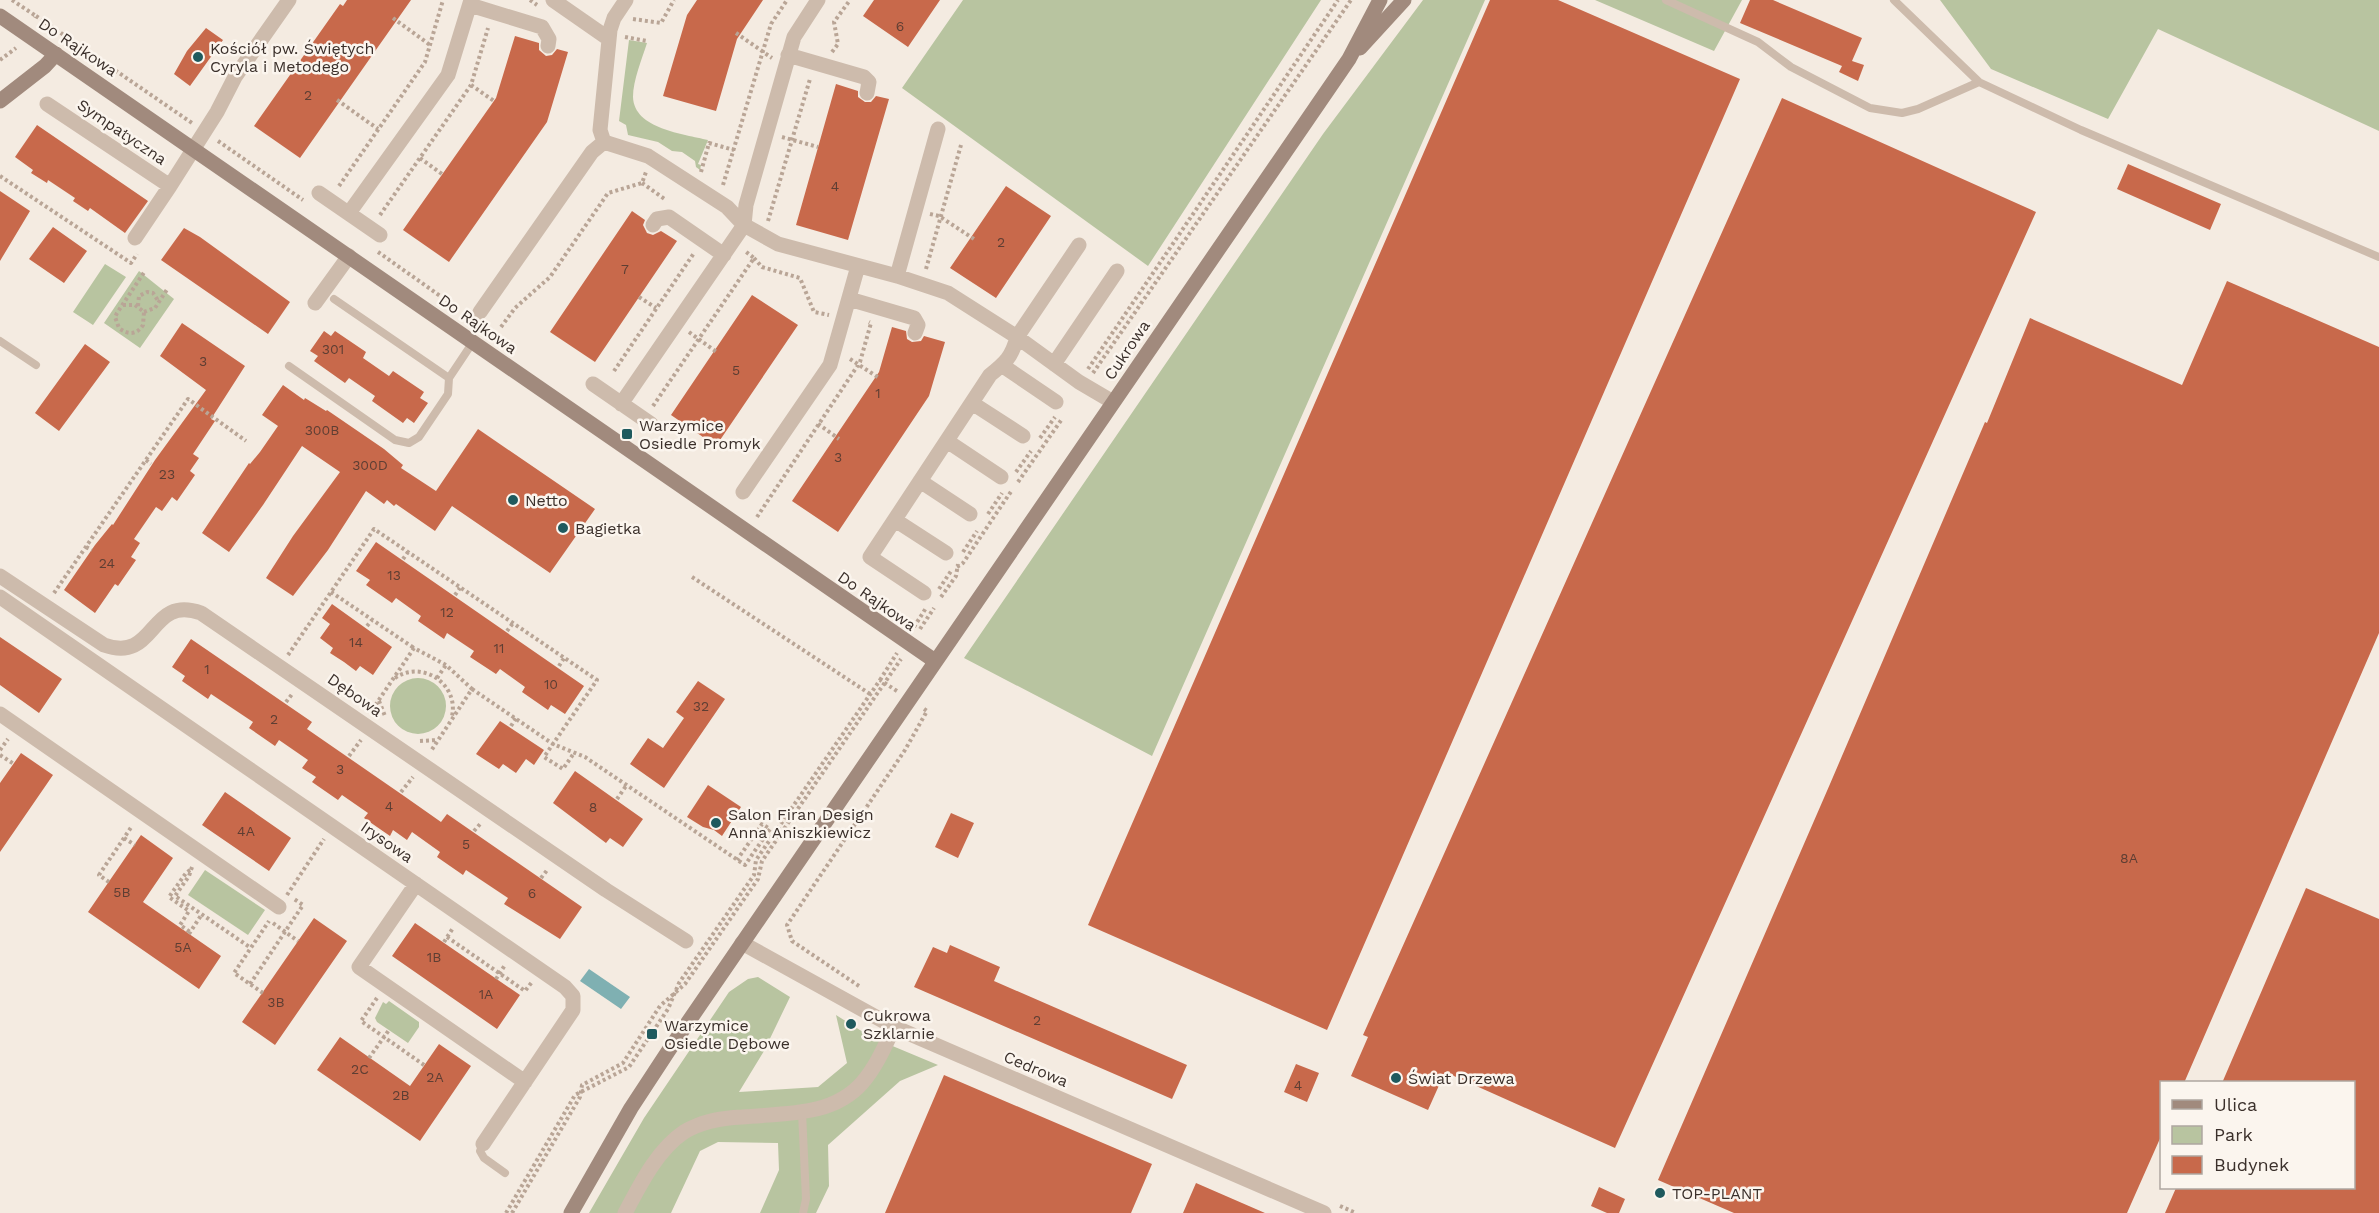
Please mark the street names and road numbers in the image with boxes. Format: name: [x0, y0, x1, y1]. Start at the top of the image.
street label: Do Rajkowa: [35, 14, 121, 80]
street label: Sympatyczna: [74, 95, 170, 169]
street label: Do Rajkowa: [435, 290, 521, 358]
street label: Cukrowa: [1100, 317, 1154, 383]
street label: Do Rajkowa: [834, 567, 920, 635]
street label: Dębowa: [324, 669, 386, 721]
street label: Irysowa: [357, 817, 417, 867]
street label: Cedrowa: [1001, 1047, 1071, 1091]

